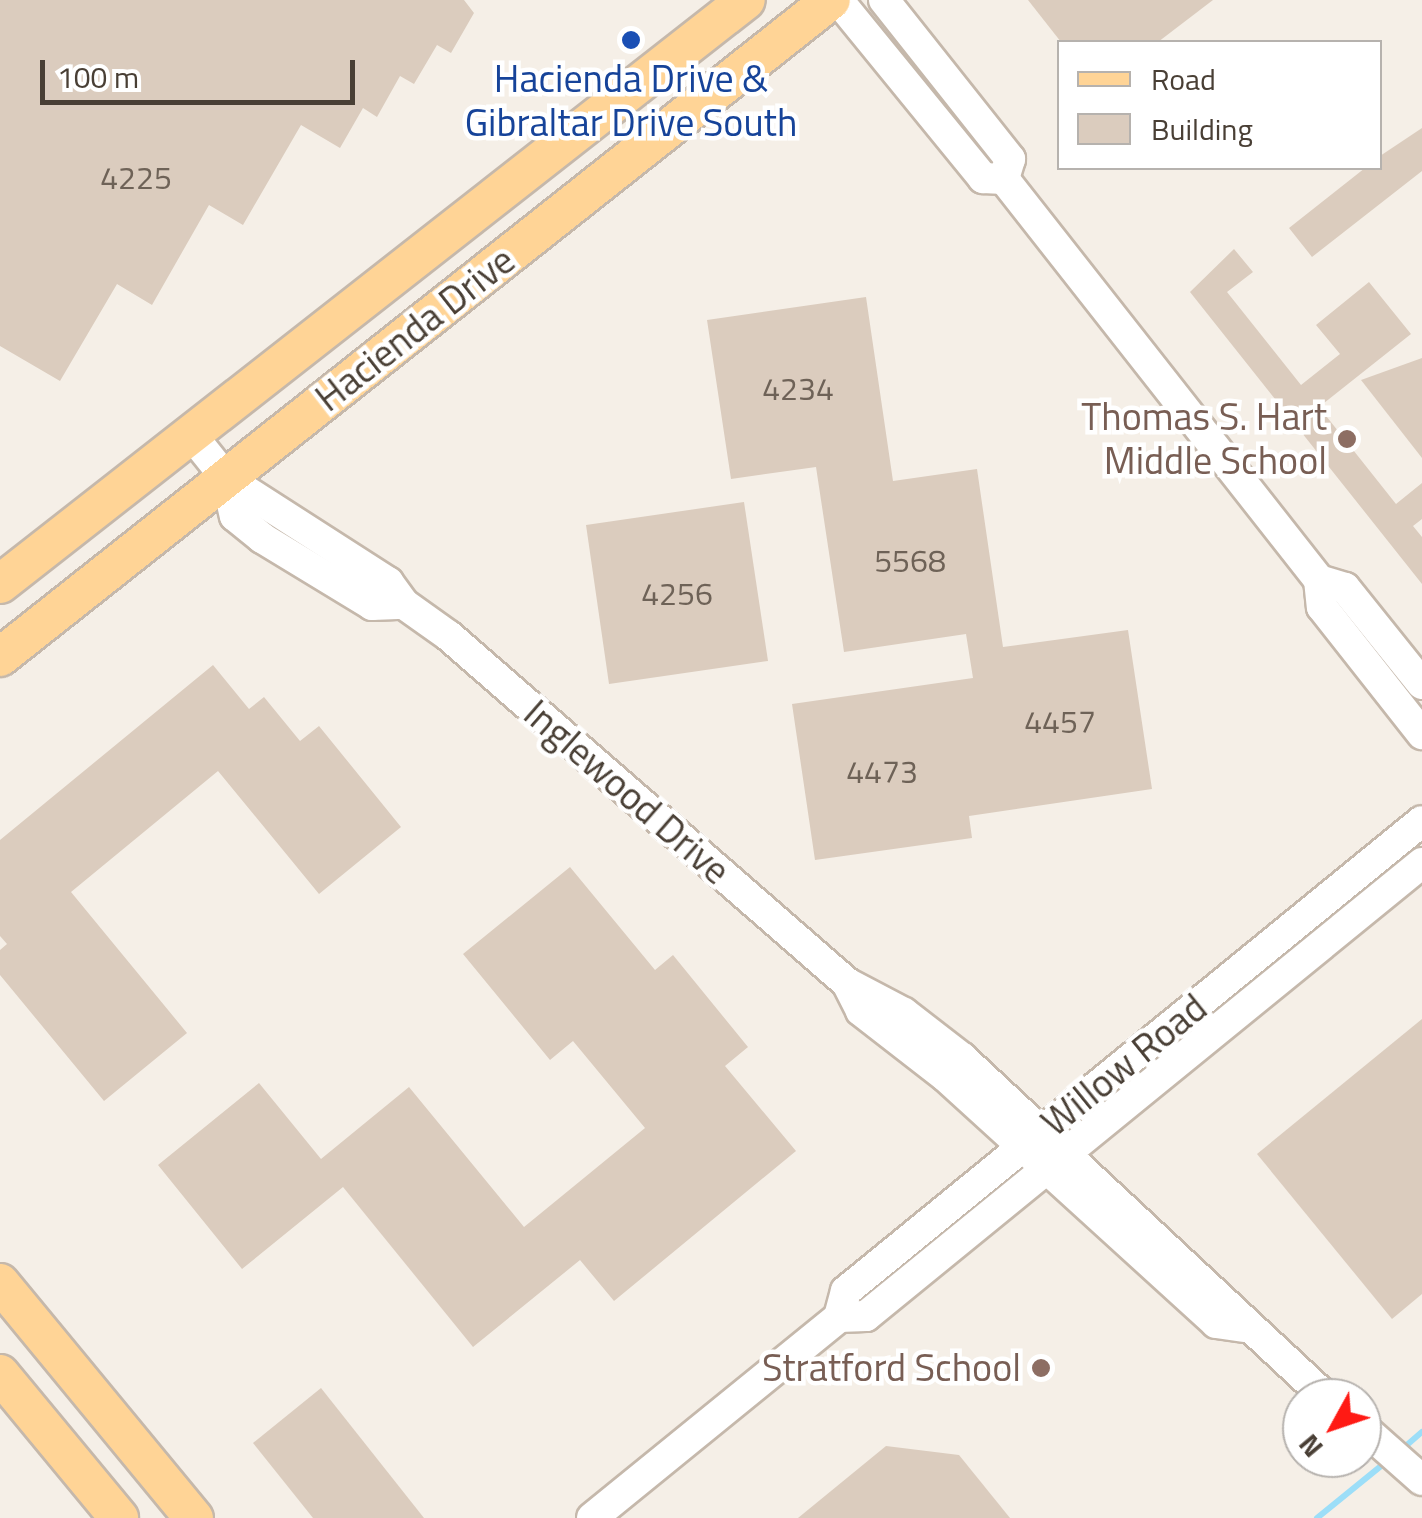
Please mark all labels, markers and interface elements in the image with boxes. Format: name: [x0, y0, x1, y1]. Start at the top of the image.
marker: Hacienda Drive & Gibraltar Drive South: [620, 29, 642, 51]
scale bar: [45, 40, 360, 102]
legend: [1057, 40, 1382, 170]
text: 100 m: [57, 54, 139, 100]
place label: Hacienda Drive & Gibraltar Drive South: [465, 56, 797, 146]
text: Road: [1151, 56, 1216, 102]
text: Building: [1151, 106, 1253, 152]
house number: 4225: [100, 158, 172, 196]
street label: Hacienda Drive: [306, 237, 524, 421]
house number: 4234: [762, 369, 834, 407]
place label: Thomas S. Hart Middle School: [1081, 394, 1327, 484]
marker: Thomas S. Hart Middle School: [1336, 428, 1358, 450]
house number: 5568: [874, 541, 946, 579]
house number: 4256: [641, 574, 713, 612]
street label: Inglewood Drive: [515, 690, 739, 894]
house number: 4457: [1024, 702, 1096, 740]
house number: 4473: [846, 752, 918, 790]
street label: Willow Road: [1032, 985, 1216, 1145]
place label: Stratford School: [762, 1345, 1021, 1391]
marker: Stratford School: [1030, 1357, 1052, 1379]
north arrow: [1282, 1378, 1382, 1478]
text: N: [1287, 1425, 1333, 1468]

